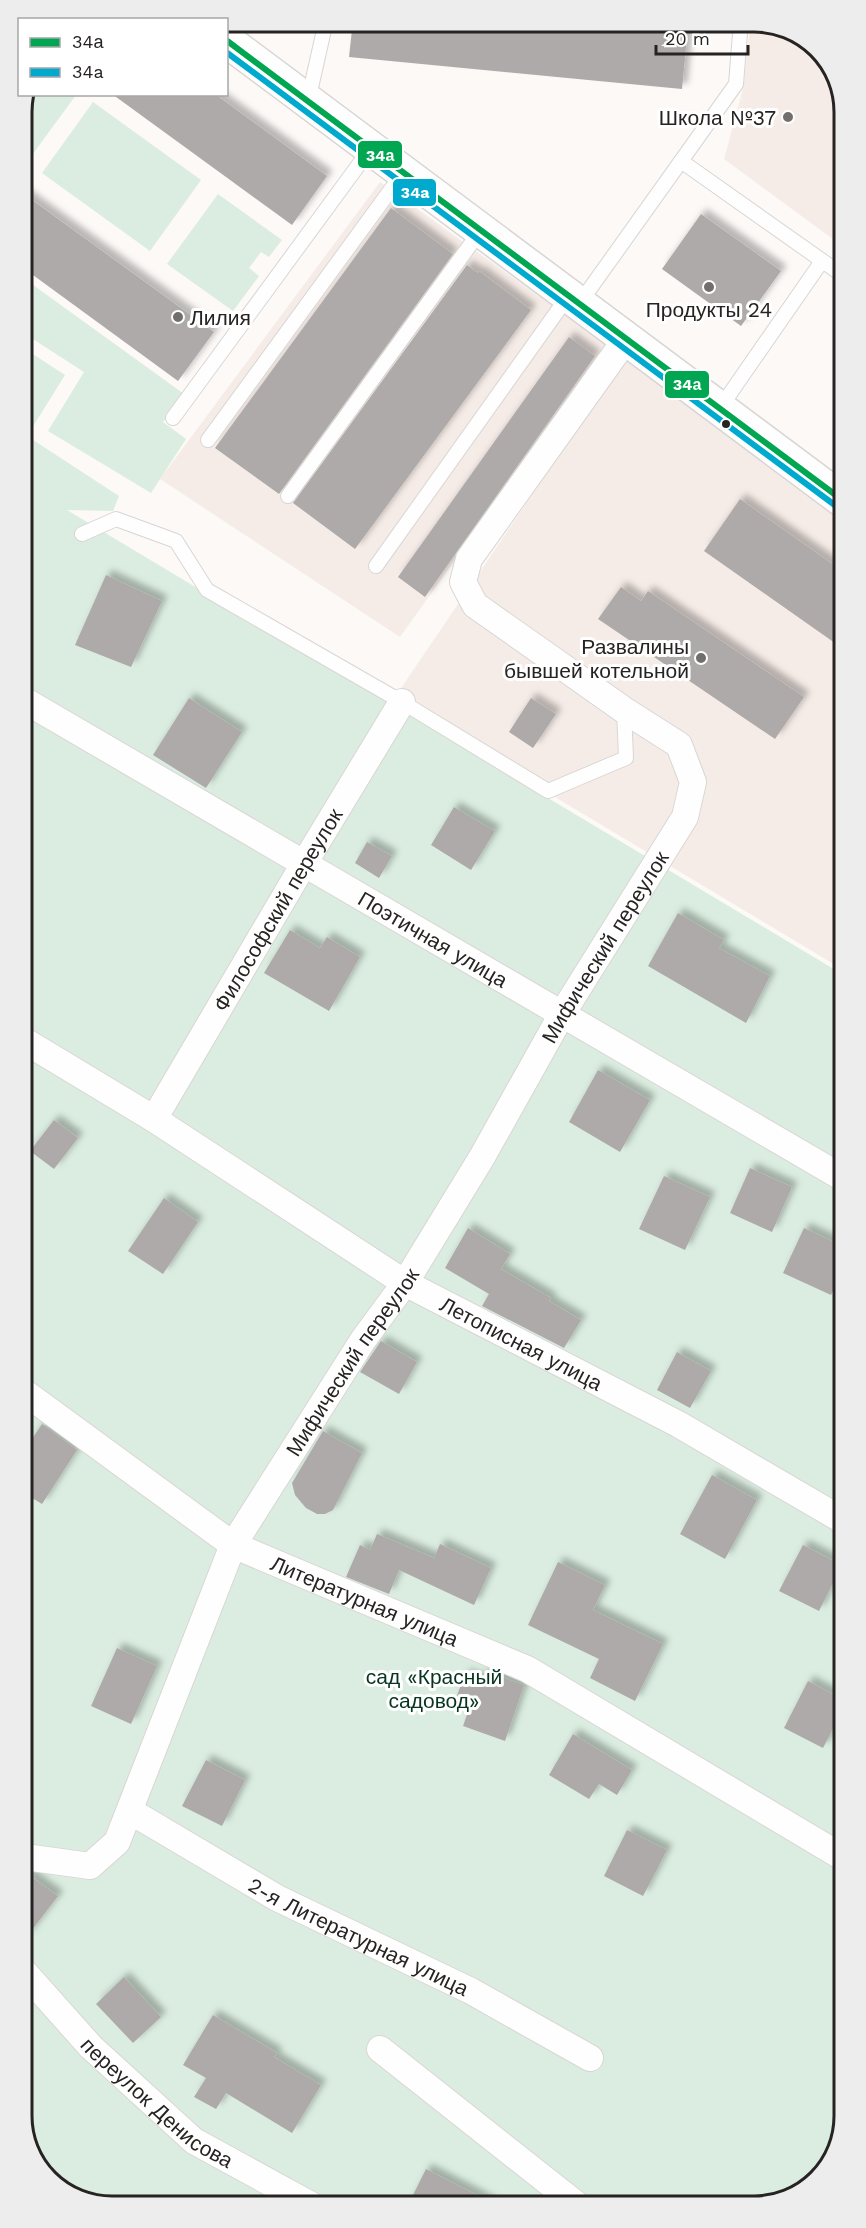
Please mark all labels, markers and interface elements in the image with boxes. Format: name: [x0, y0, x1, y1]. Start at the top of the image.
legend: [18, 18, 228, 96]
scale bar: [656, 18, 748, 56]
text: 20 m: [665, 28, 710, 49]
text: 34а: [72, 31, 104, 52]
text: 34a: [72, 61, 104, 82]
place label: Школа №37: [659, 105, 776, 130]
marker: Школа №37: [781, 110, 795, 124]
line badge: 34а: [357, 140, 403, 169]
text: 34а: [366, 146, 394, 165]
line badge: 34a: [392, 178, 437, 207]
text: 34a: [400, 183, 430, 202]
marker: Продукты 24: [702, 280, 716, 294]
place label: Продукты 24: [646, 297, 772, 322]
place label: Лилия: [190, 305, 251, 330]
marker: Лилия: [171, 310, 185, 324]
line badge: 34а: [664, 370, 710, 399]
text: 34а: [673, 375, 701, 394]
unlabelled marker: [720, 418, 732, 430]
place label: Развалины бывшей котельной: [504, 634, 689, 683]
marker: Развалины бывшей котельной: [694, 651, 708, 665]
street label: Философский переулок: [208, 803, 348, 1016]
street label: Мифический переулок: [536, 846, 674, 1047]
street label: Поэтичная улица: [354, 886, 513, 992]
street label: Мифический переулок: [280, 1263, 424, 1461]
street label: Летописная улица: [436, 1291, 607, 1396]
street label: Литературная улица: [267, 1550, 462, 1651]
park label: сад «Красный садовод»: [366, 1664, 502, 1713]
street label: 2-я Литературная улица: [244, 1872, 473, 2001]
street label: переулок Денисова: [76, 2032, 238, 2173]

